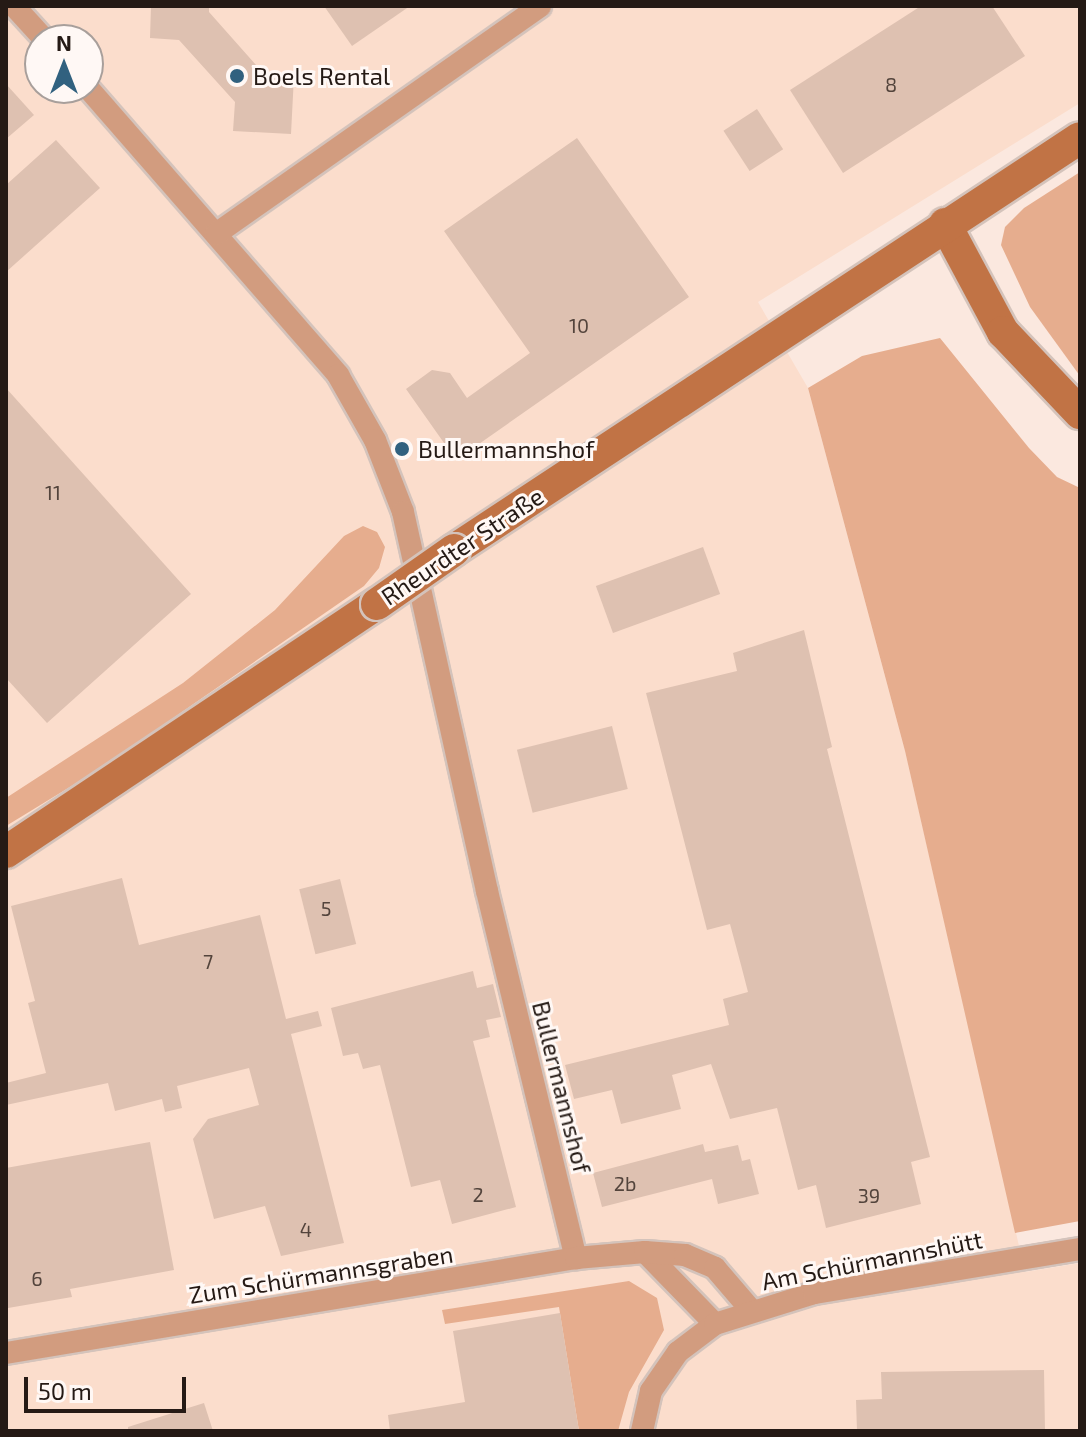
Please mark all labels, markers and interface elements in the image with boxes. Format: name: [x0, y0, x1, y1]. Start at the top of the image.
north arrow: [24, 24, 104, 104]
text: N: [56, 29, 72, 55]
place label: Boels Rental: [253, 62, 390, 90]
marker: Boels Rental: [228, 67, 246, 85]
house number: 8: [885, 72, 897, 96]
house number: 10: [569, 313, 589, 337]
place label: Bullermannshof: [418, 435, 594, 463]
marker: Bullermannshof: [393, 440, 411, 458]
house number: 11: [45, 480, 61, 504]
street label: Rheurdter Straße: [375, 481, 549, 611]
house number: 5: [321, 896, 331, 920]
house number: 7: [203, 949, 213, 973]
street label: Bullermannshof: [527, 998, 597, 1176]
house number: 2b: [614, 1171, 636, 1195]
house number: 2: [472, 1182, 484, 1206]
house number: 39: [858, 1183, 880, 1207]
house number: 4: [300, 1217, 312, 1241]
street label: Am Schürmannshütt: [759, 1224, 985, 1296]
street label: Zum Schürmannsgraben: [187, 1239, 455, 1309]
house number: 6: [31, 1266, 43, 1290]
scale bar: [28, 1361, 190, 1411]
text: 50 m: [38, 1376, 92, 1405]

